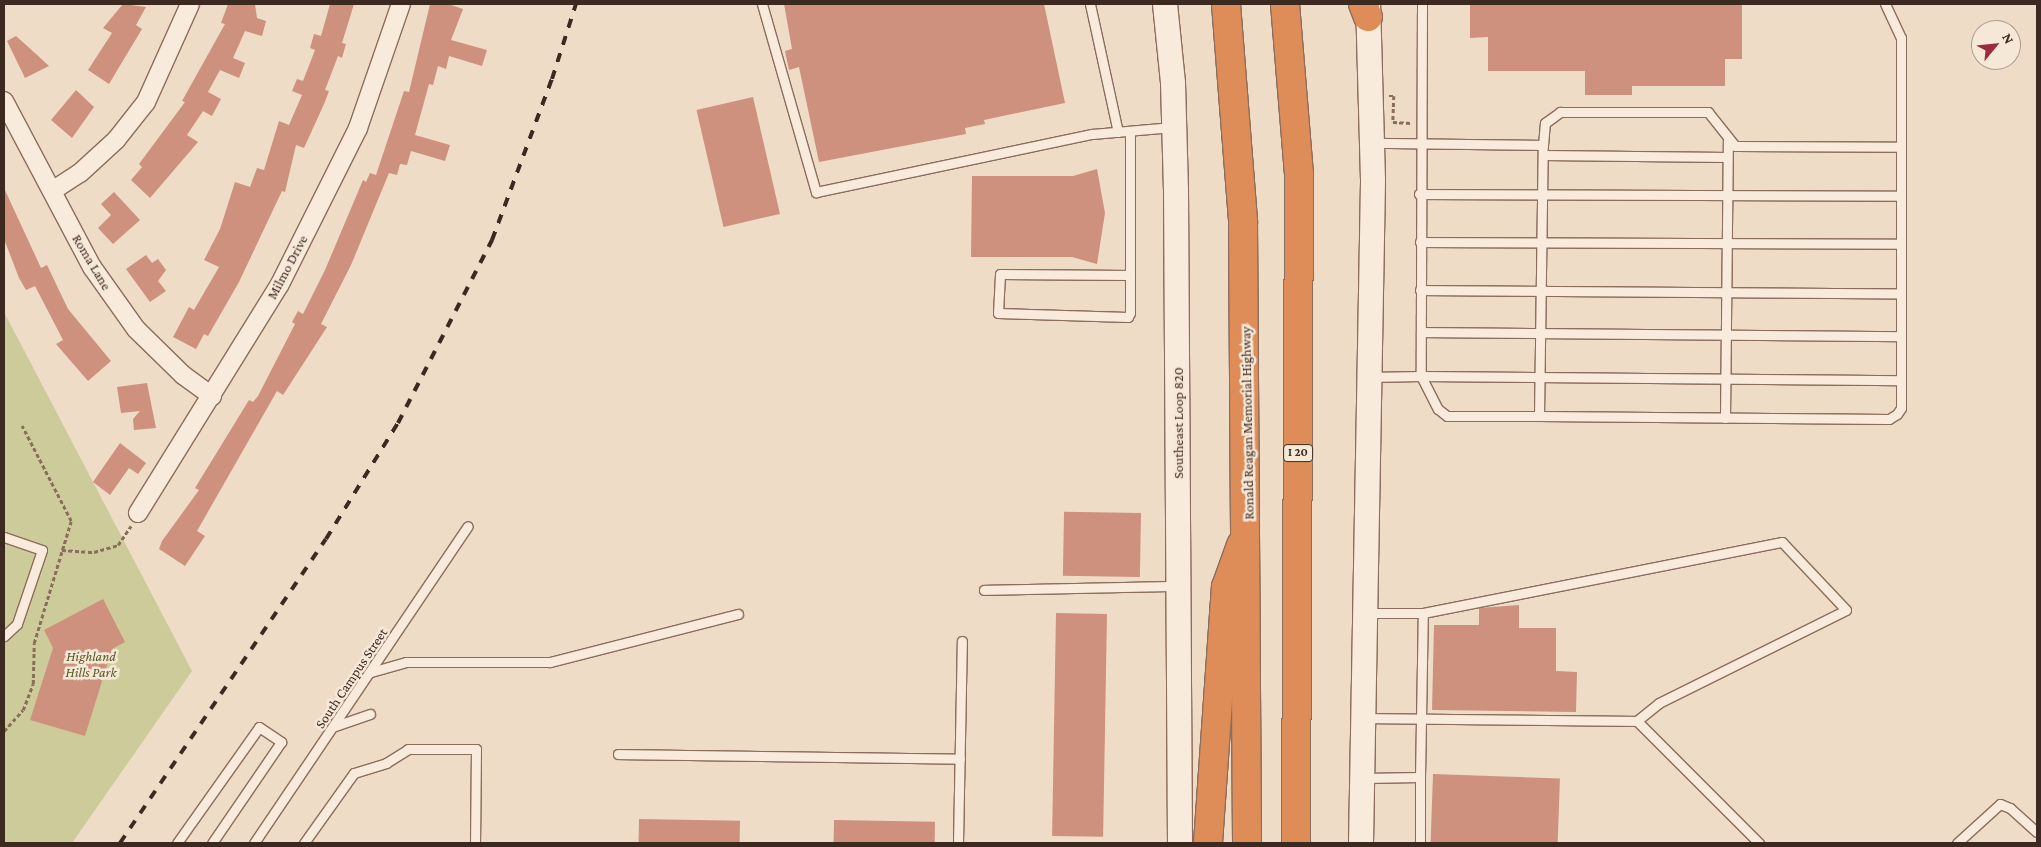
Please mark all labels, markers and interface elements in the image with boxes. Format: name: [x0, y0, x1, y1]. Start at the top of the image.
north arrow: [1971, 20, 2021, 70]
text: N: [1999, 30, 2018, 46]
street label: Roma Lane: [69, 231, 115, 293]
street label: Milmo Drive: [263, 232, 311, 302]
street label: Ronald Reagan Memorial Highway: [1237, 326, 1257, 520]
street label: Southeast Loop 820: [1170, 367, 1186, 479]
road number: I 20: [1283, 443, 1313, 462]
street label: South Campus Street: [311, 625, 391, 731]
park label: Highland Hills Park: [66, 648, 116, 680]

